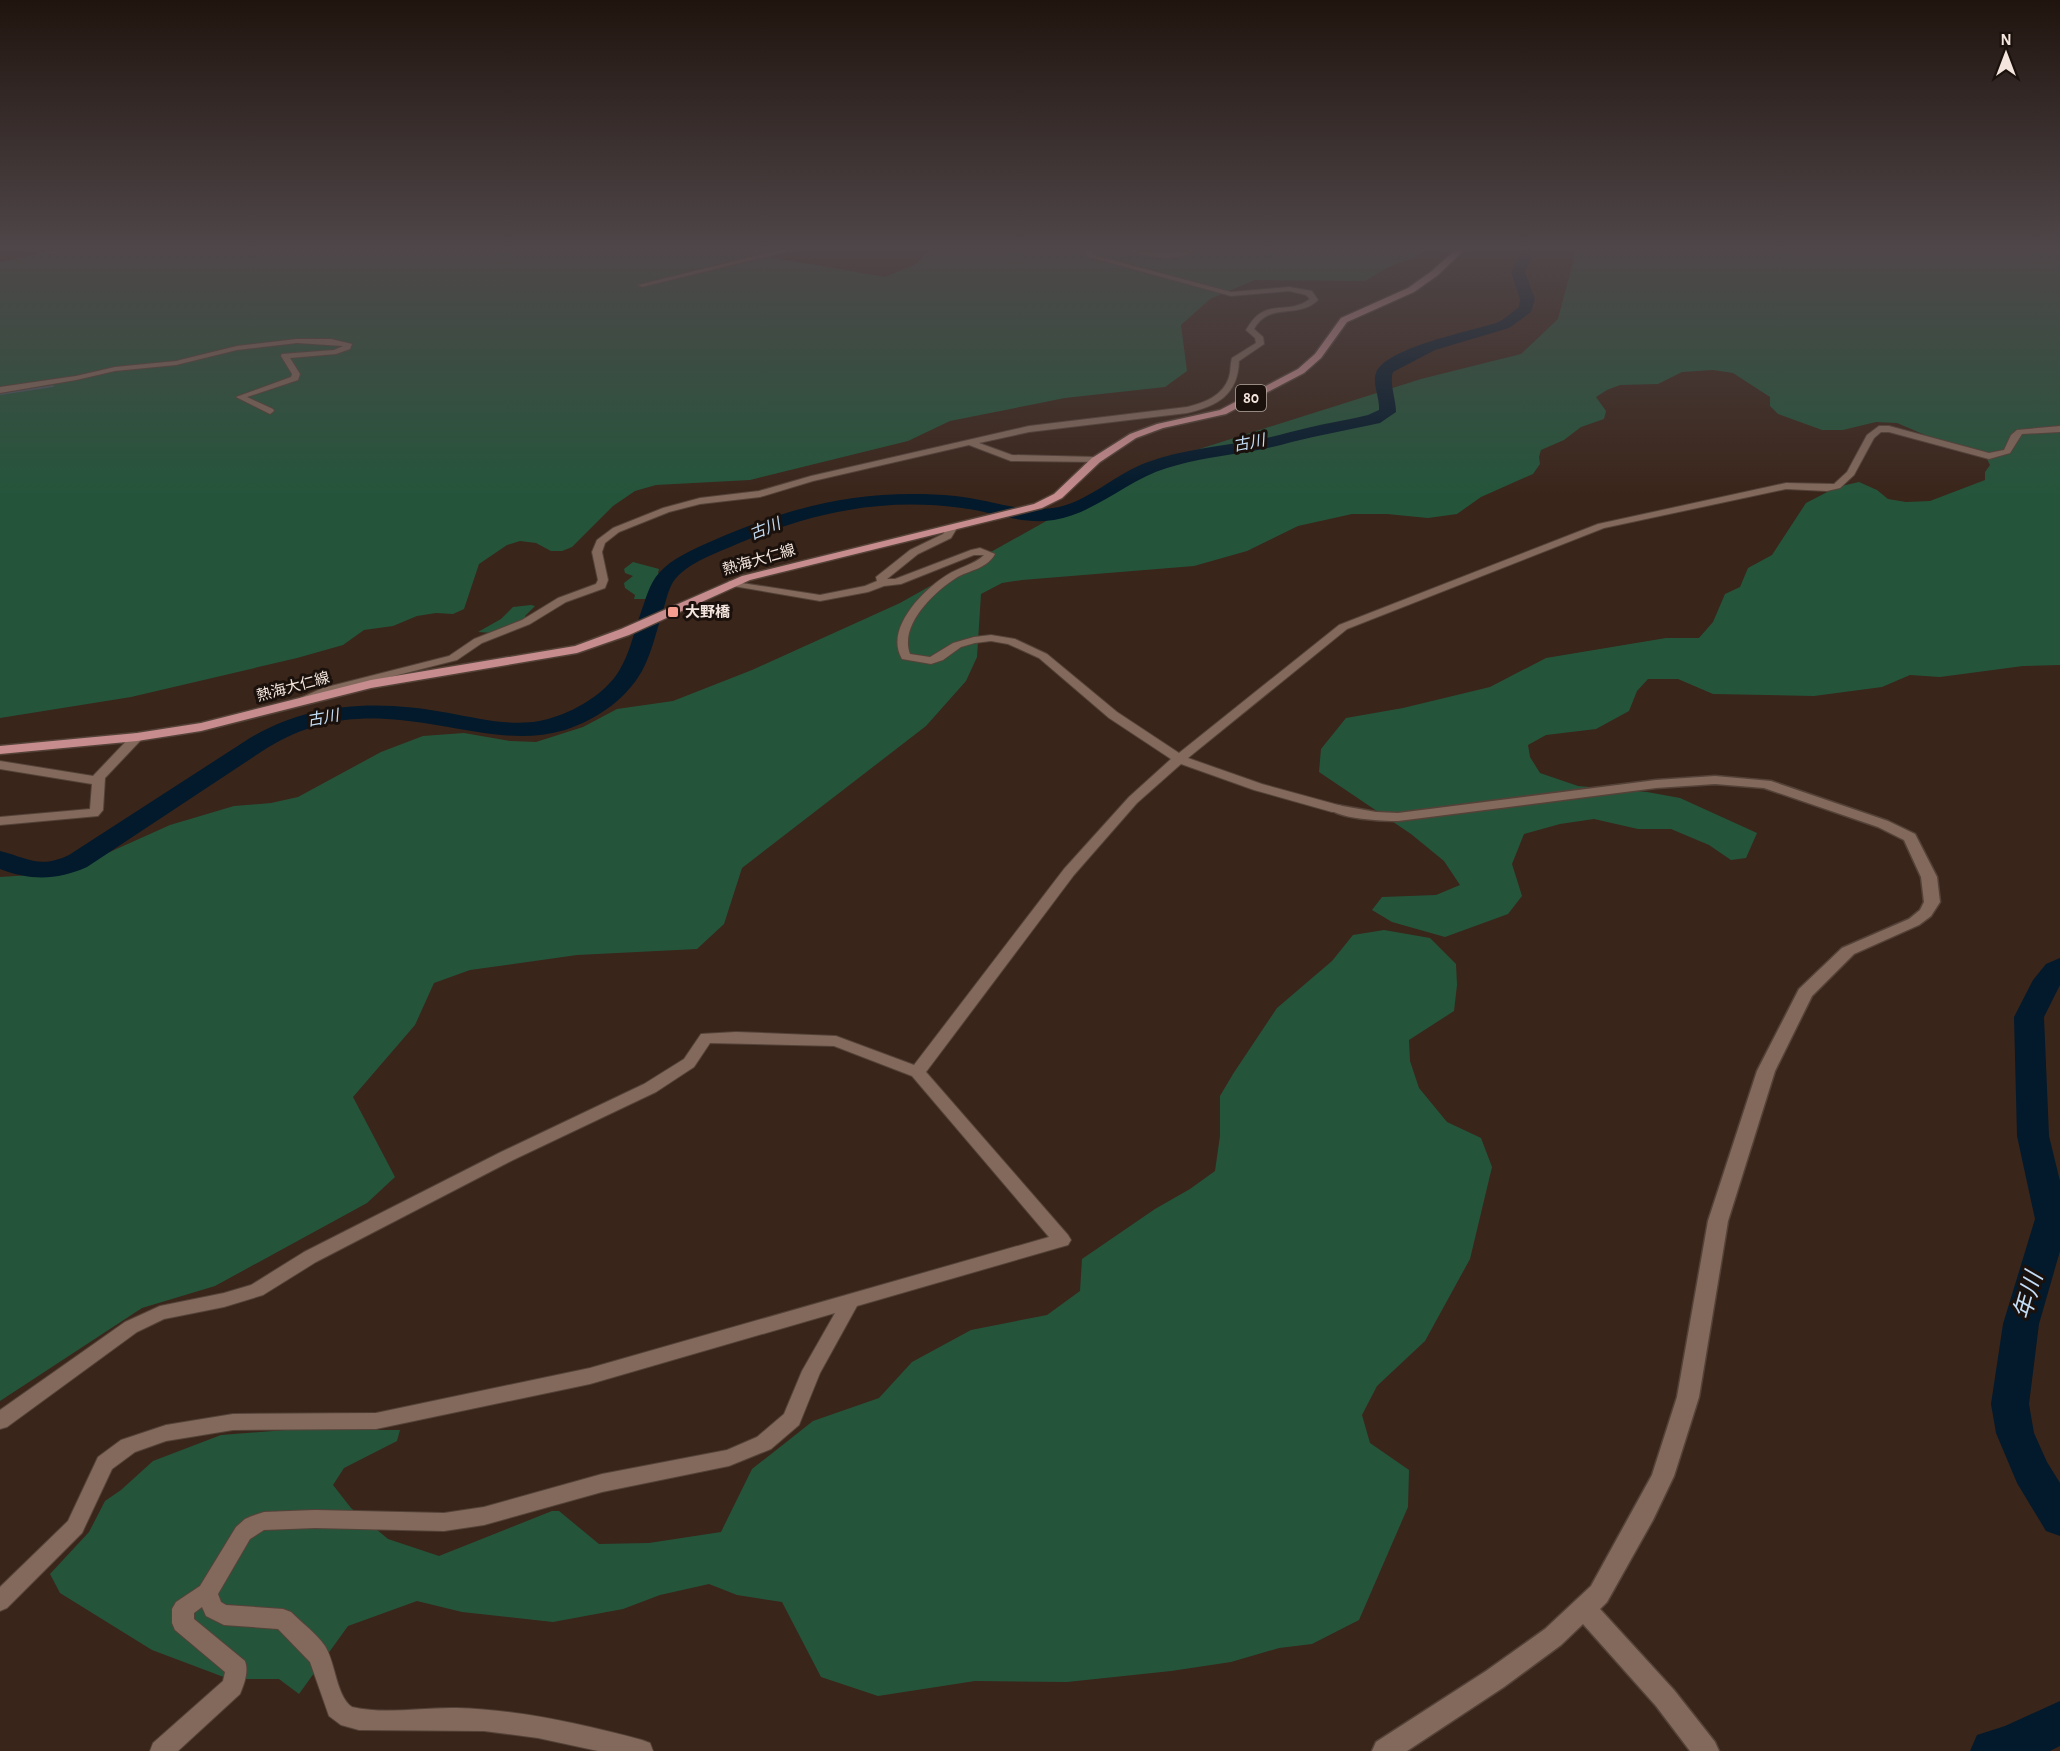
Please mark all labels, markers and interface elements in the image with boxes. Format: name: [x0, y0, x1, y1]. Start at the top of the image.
north arrow: [1976, 24, 2036, 84]
text: N: [2000, 32, 2012, 48]
road number: 80: [1236, 385, 1266, 411]
water label: 古川: [1232, 431, 1268, 454]
water label: 古川: [747, 514, 785, 542]
street label: 熱海大仁線: [720, 541, 797, 578]
place label: 大野橋: [685, 604, 731, 620]
marker: 大野橋: [666, 605, 680, 619]
street label: 熱海大仁線: [254, 668, 331, 704]
water label: 古川: [306, 706, 342, 729]
water label: 年川: [2009, 1266, 2048, 1322]

